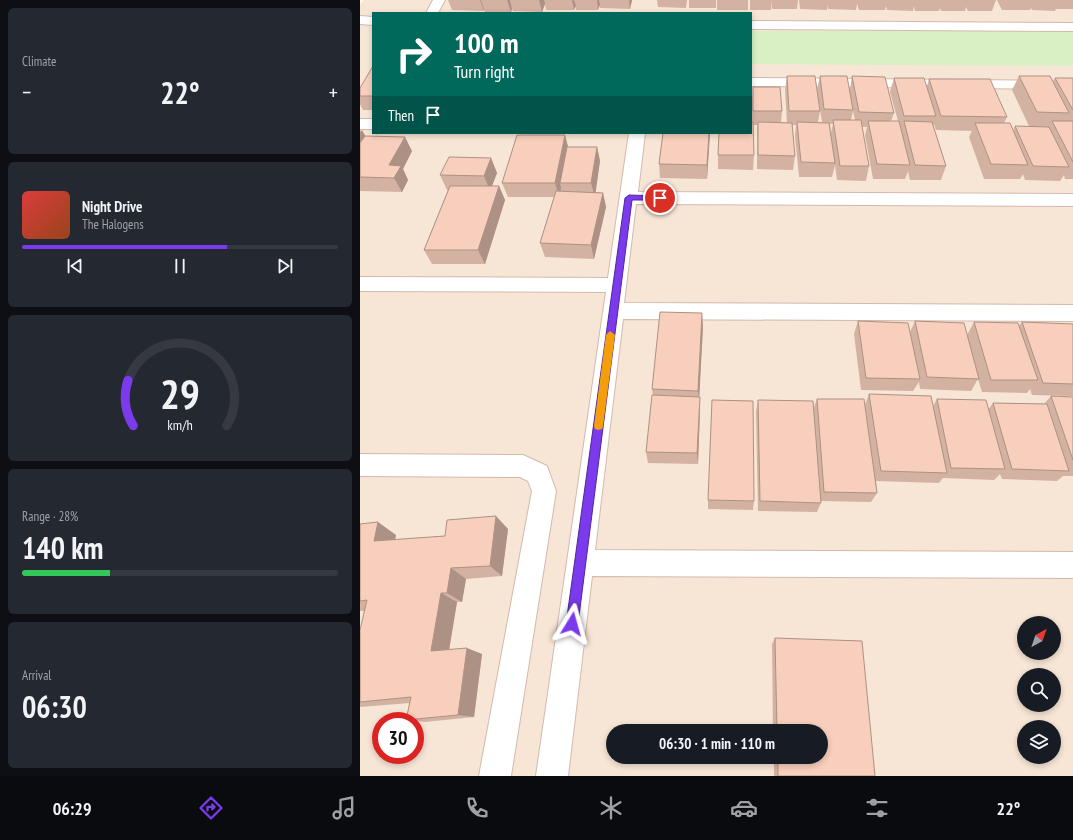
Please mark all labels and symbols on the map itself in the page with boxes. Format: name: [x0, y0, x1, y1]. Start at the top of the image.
pin: [643, 181, 677, 215]
position arrow: [551, 603, 593, 645]
north arrow: [1017, 616, 1061, 660]
speed limit sign: 30: [372, 712, 424, 764]

